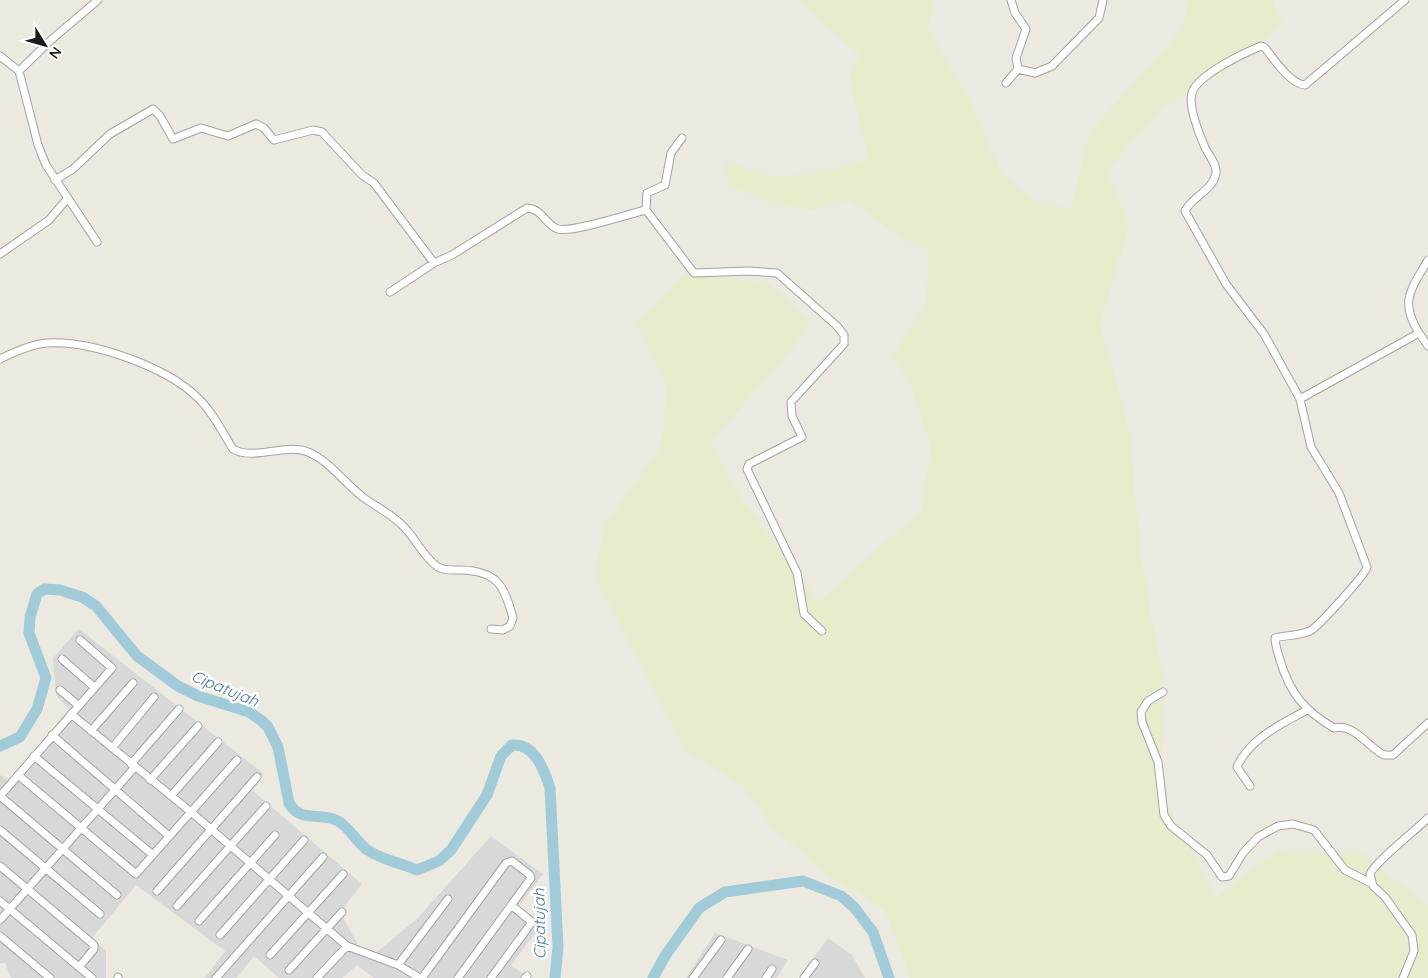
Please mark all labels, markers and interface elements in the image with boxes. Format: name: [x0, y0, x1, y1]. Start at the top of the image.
north arrow: [20, 20, 70, 70]
text: N: [45, 43, 66, 62]
water label: Cipatujah: [188, 665, 262, 711]
water label: Cipatujah: [528, 887, 550, 960]

